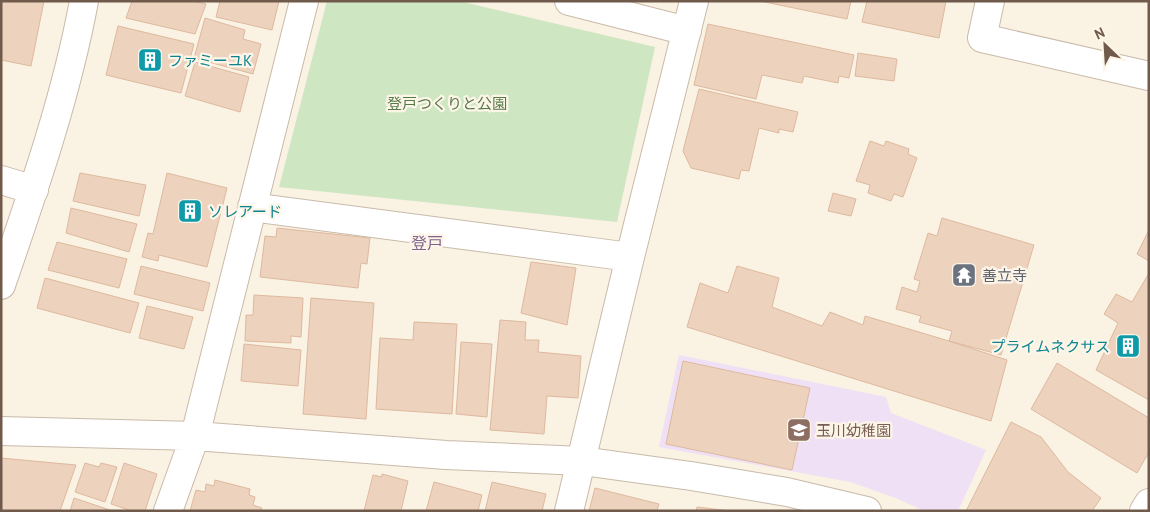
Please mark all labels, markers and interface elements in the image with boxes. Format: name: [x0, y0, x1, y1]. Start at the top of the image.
north arrow: [1080, 20, 1130, 70]
text: N: [1092, 23, 1107, 43]
building icon: ファミーユK: [137, 47, 163, 73]
place label: ファミーユK: [168, 51, 252, 70]
park label: 登戸つくりと公園: [387, 94, 507, 113]
building icon: ソレアード: [177, 198, 203, 224]
place label: ソレアード: [208, 202, 282, 221]
district label: 登戸: [411, 233, 443, 253]
temple icon: 善立寺: [951, 262, 977, 288]
place label: 善立寺: [982, 266, 1027, 285]
building icon: プライムネクサス: [1115, 333, 1141, 359]
place label: プライムネクサス: [991, 337, 1110, 356]
school or university icon: 玉川幼稚園: [786, 417, 812, 443]
place label: 玉川幼稚園: [816, 421, 891, 440]

